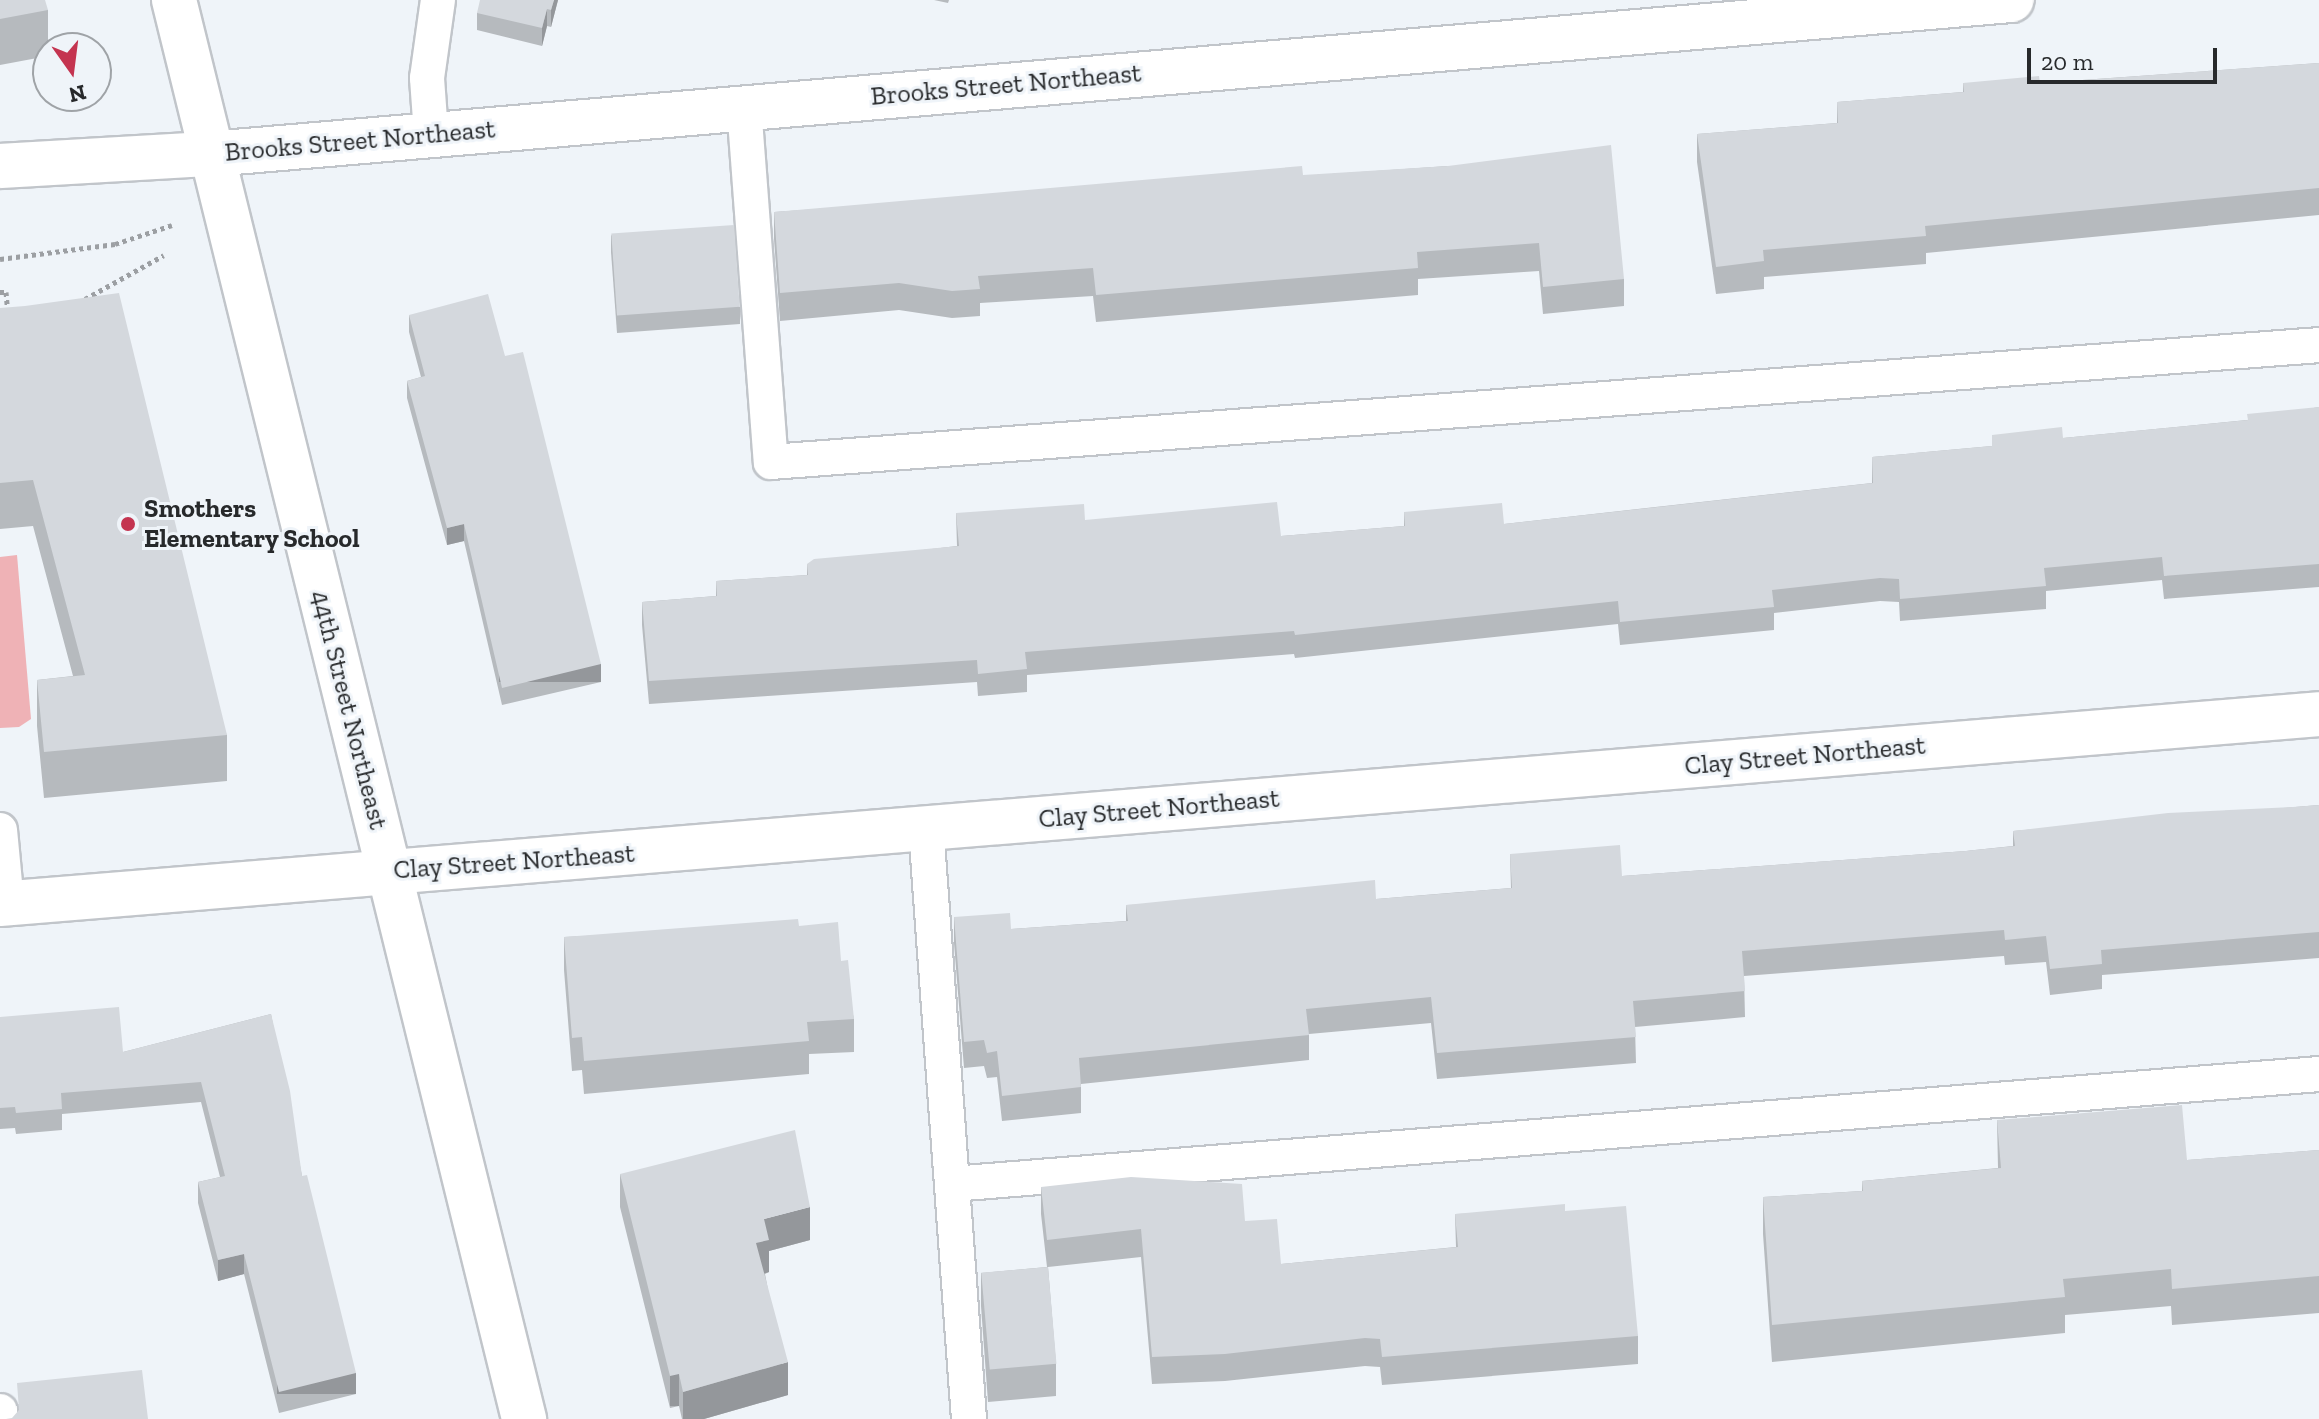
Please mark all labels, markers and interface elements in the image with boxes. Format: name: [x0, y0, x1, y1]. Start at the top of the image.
north arrow: [32, 32, 112, 112]
scale bar: [2031, 32, 2221, 82]
text: 20 m: [2041, 47, 2093, 76]
street label: Brooks Street Northeast: [869, 58, 1143, 112]
text: N: [66, 79, 89, 109]
street label: Brooks Street Northeast: [223, 114, 497, 168]
place label: Smothers Elementary School: [144, 493, 360, 554]
marker: Smothers Elementary School: [119, 515, 137, 533]
street label: 44th Street Northeast: [304, 587, 394, 833]
street label: Clay Street Northeast: [1683, 730, 1927, 782]
street label: Clay Street Northeast: [1037, 783, 1281, 835]
street label: Clay Street Northeast: [392, 838, 636, 886]

